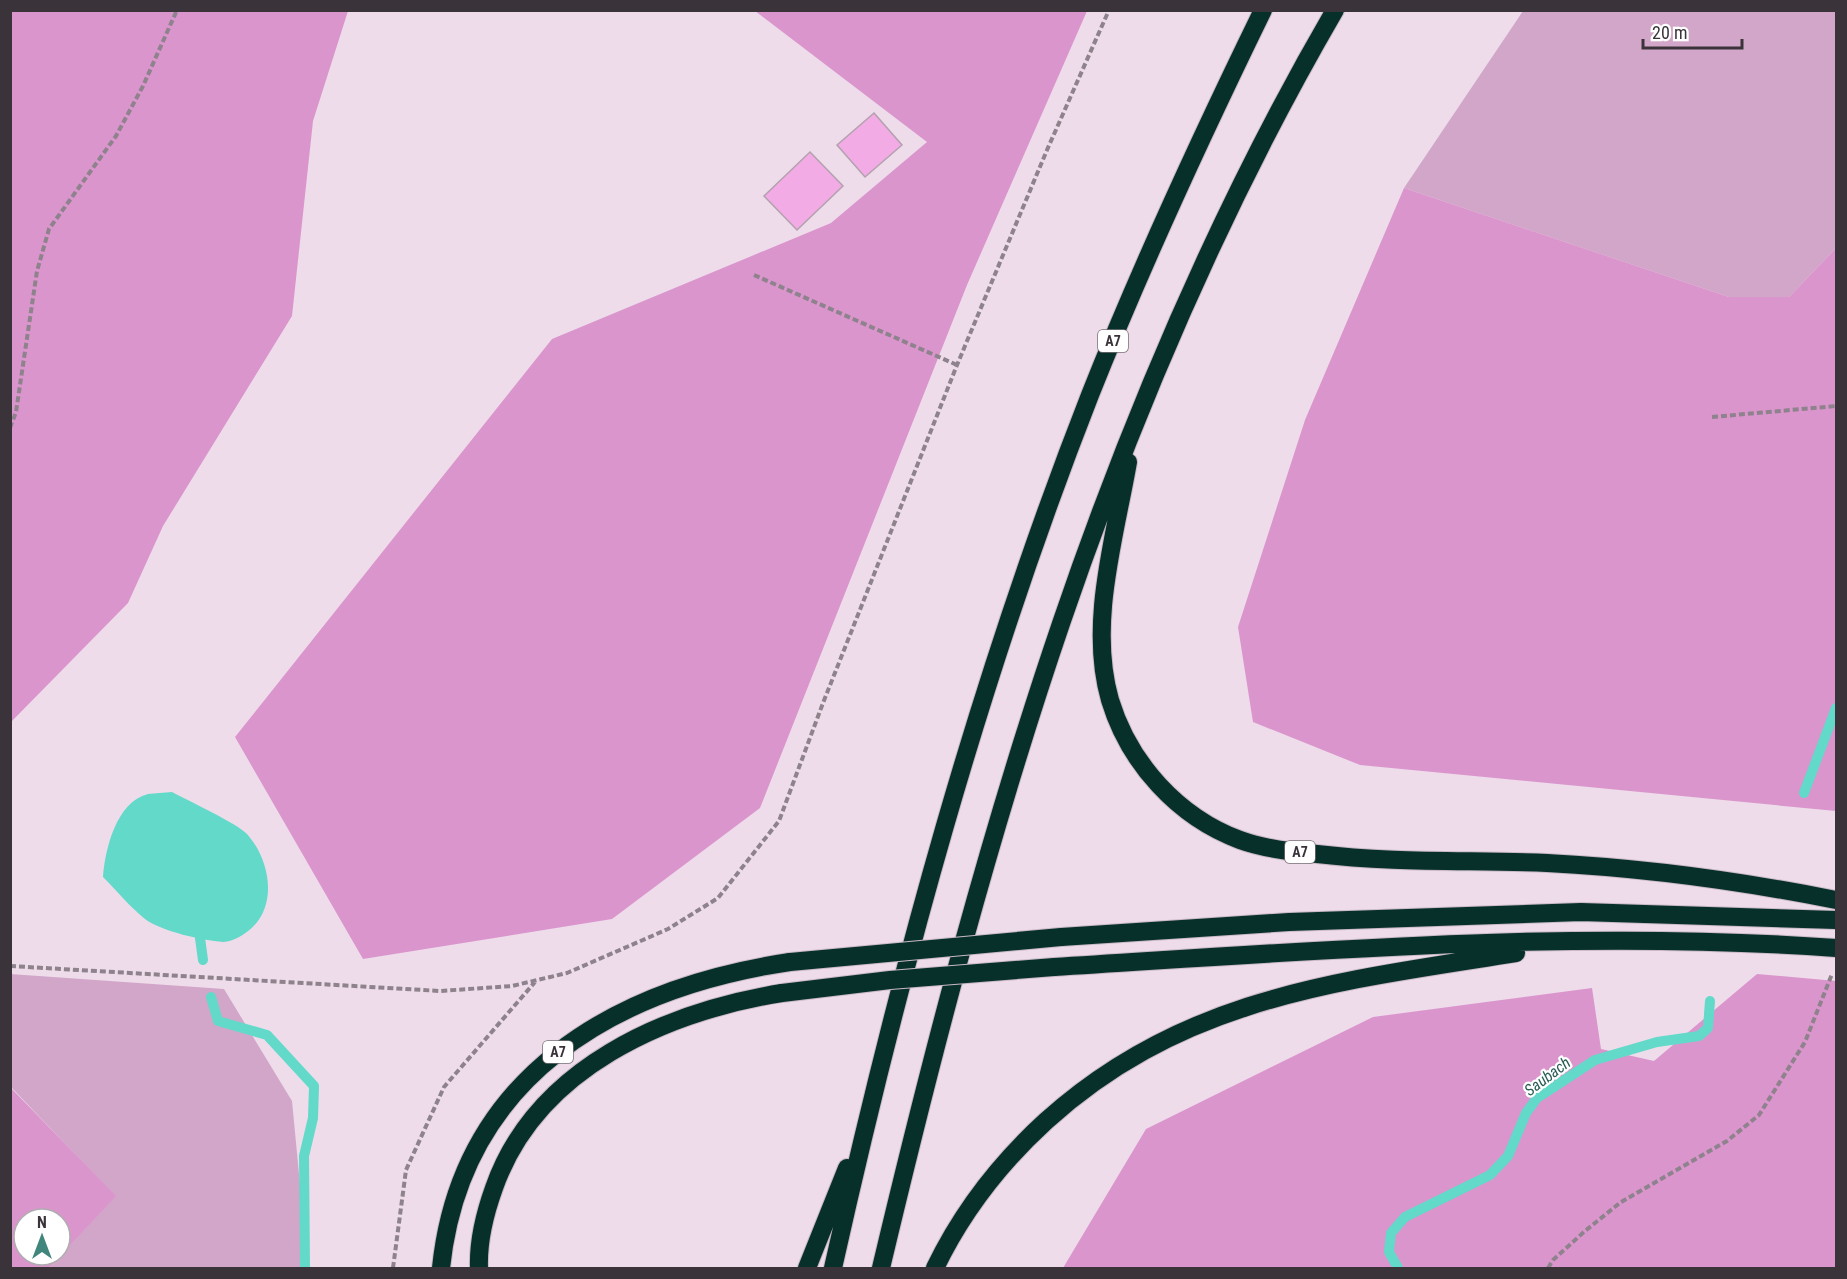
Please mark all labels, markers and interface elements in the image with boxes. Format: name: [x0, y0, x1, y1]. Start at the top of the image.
scale bar: [1643, 12, 1742, 50]
text: 20 m: [1652, 22, 1687, 43]
road number: A7: [1098, 330, 1128, 352]
road number: A7: [1285, 841, 1315, 863]
road number: A7: [543, 1041, 573, 1063]
water label: Saubach: [1521, 1053, 1574, 1100]
north arrow: [12, 1207, 72, 1267]
text: N: [37, 1213, 47, 1232]

